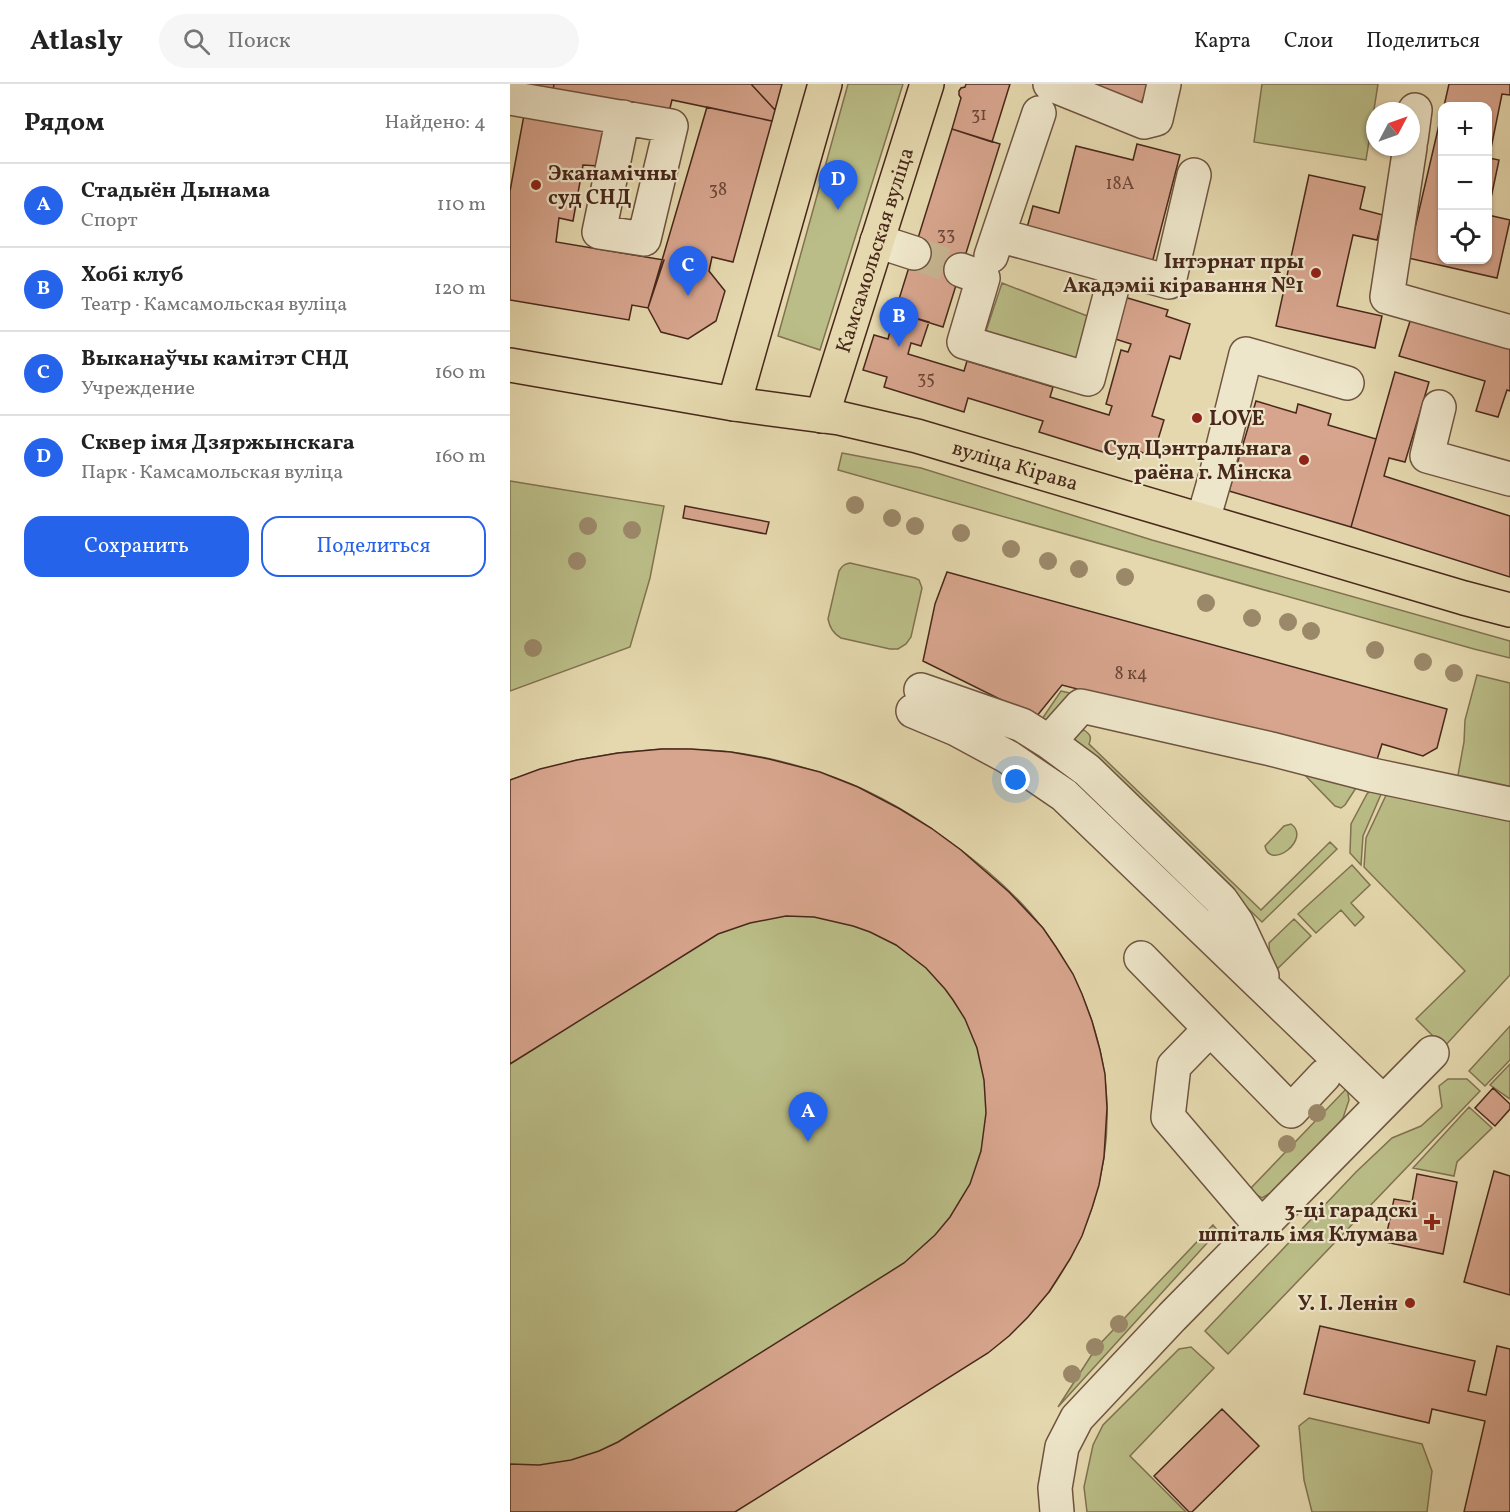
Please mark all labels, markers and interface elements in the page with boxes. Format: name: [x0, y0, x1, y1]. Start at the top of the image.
search box: [159, 14, 579, 68]
text: Atlasly: [30, 22, 123, 61]
icon: search: [180, 25, 213, 58]
text: Поиск: [228, 26, 291, 57]
text: Карта: [1194, 27, 1251, 56]
text: Слои: [1284, 27, 1333, 56]
text: Поделиться: [1366, 27, 1480, 56]
north arrow: [1366, 102, 1420, 156]
map controls: [1438, 102, 1492, 264]
button: +: [1438, 102, 1492, 156]
house number: 31: [971, 103, 987, 128]
text: Рядом: [24, 105, 104, 141]
text: Найдено: 4: [385, 109, 486, 137]
street label: Камсамольская вуліца: [830, 144, 922, 357]
button: −: [1438, 156, 1492, 210]
place label: Эканамічны суд СНД: [548, 160, 677, 213]
pin: D: [818, 160, 858, 210]
house number: 18А: [1106, 172, 1135, 197]
text: Стадыён Дынама: [81, 176, 270, 207]
marker: Эканамічны суд СНД: [529, 178, 543, 192]
house number: 38: [709, 178, 727, 203]
text: A: [36, 191, 51, 219]
text: 110 m: [437, 191, 486, 219]
text: Спорт: [81, 207, 138, 235]
button: locate: [1438, 210, 1492, 264]
house number: 33: [937, 223, 955, 248]
pin: C: [668, 246, 708, 296]
place label: Інтэрнат пры Акадэміі кіравання №1: [1063, 248, 1304, 301]
text: Хобі клуб: [81, 260, 183, 291]
marker: Інтэрнат пры Акадэміі кіравання №1: [1309, 266, 1323, 280]
text: B: [37, 275, 50, 303]
text: 120 m: [434, 275, 486, 303]
text: Театр · Камсамольская вуліца: [81, 291, 347, 319]
pin: B: [880, 298, 918, 347]
text: Выканаўчы камітэт СНД: [81, 344, 349, 375]
text: C: [37, 359, 50, 387]
text: 160 m: [434, 359, 486, 387]
house number: 35: [917, 367, 935, 392]
text: Учреждение: [81, 375, 195, 403]
place label: LOVE: [1209, 405, 1265, 434]
marker: LOVE: [1190, 411, 1204, 425]
text: Сквер імя Дзяржынскага: [81, 428, 355, 459]
street label: вуліца Кірава: [948, 434, 1082, 499]
place label: Суд Цэнтральнага раёна г. Мінска: [1104, 435, 1292, 488]
text: D: [36, 443, 51, 471]
text: 160 m: [434, 443, 486, 471]
marker: Суд Цэнтральнага раёна г. Мінска: [1297, 453, 1311, 467]
text: Парк · Камсамольская вуліца: [81, 459, 343, 487]
button: Сохранить: [24, 516, 249, 577]
button: Поделиться: [261, 516, 486, 577]
house number: 8 к4: [1114, 662, 1148, 687]
your location: [1001, 765, 1030, 794]
pin: A: [788, 1092, 828, 1142]
place label: 3-ці гарадскі шпіталь імя Клумава: [1198, 1197, 1418, 1250]
marker: 3-ці гарадскі шпіталь імя Клумава: [1423, 1213, 1441, 1231]
place label: У. І. Ленін: [1298, 1290, 1398, 1319]
marker: У. І. Ленін: [1403, 1296, 1417, 1310]

